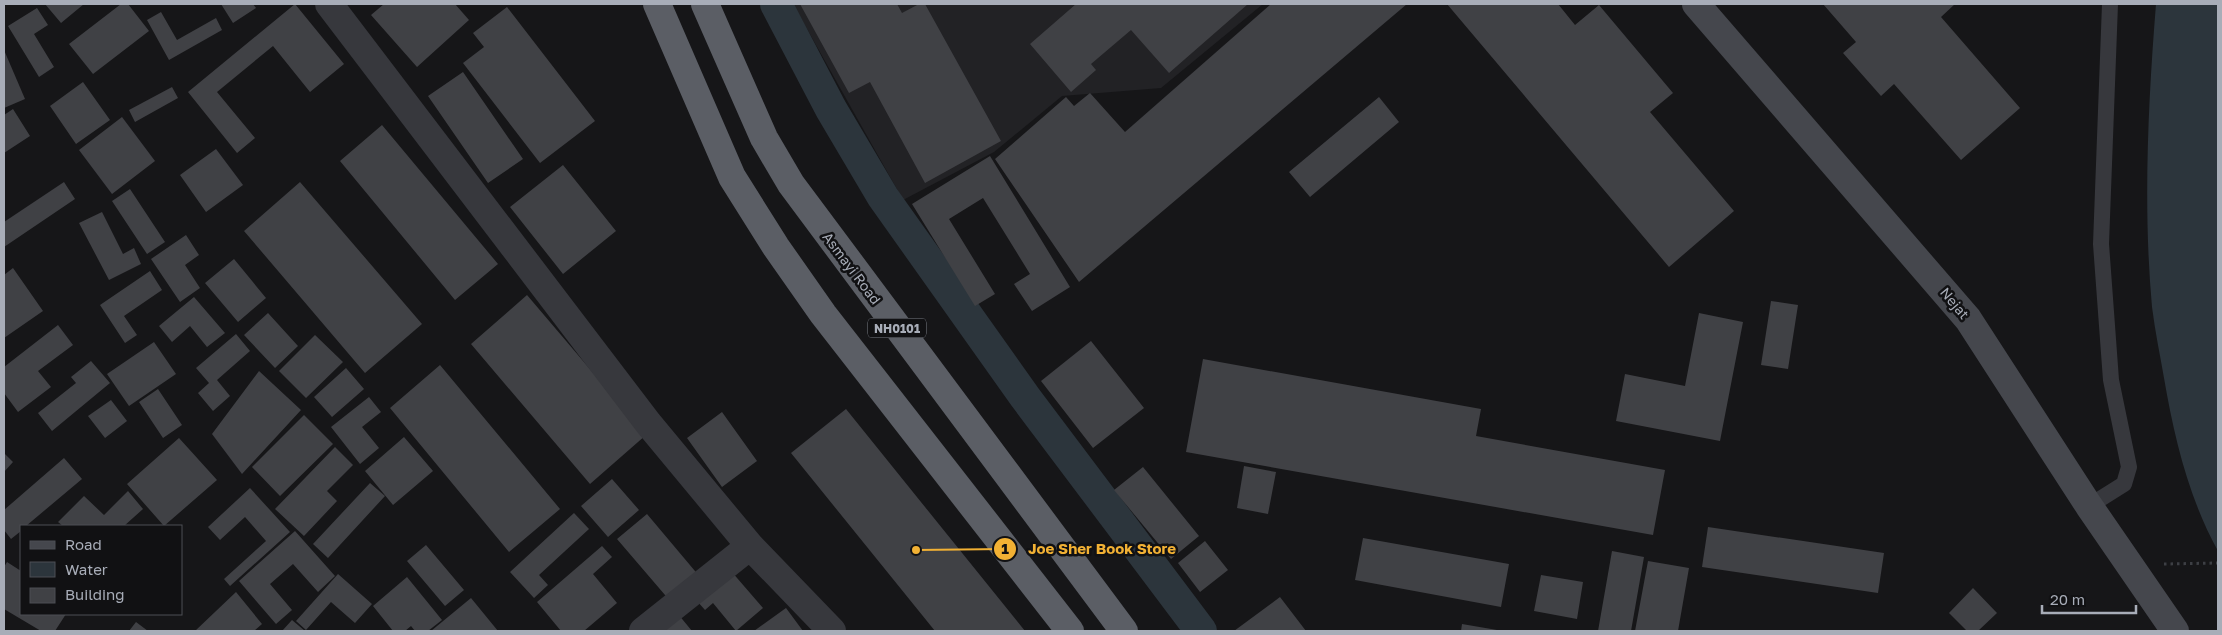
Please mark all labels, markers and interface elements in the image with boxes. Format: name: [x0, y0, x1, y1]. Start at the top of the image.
street label: Asmayi Road: [819, 228, 885, 308]
street label: Nejat: [1937, 284, 1973, 322]
road number: NH0101: [868, 318, 926, 338]
legend: [20, 525, 182, 615]
callout: Joe Sher Book Store: [992, 534, 1186, 564]
text: Road: [65, 535, 102, 553]
text: 1: [1001, 539, 1009, 557]
text: Joe Sher Book Store: [1028, 539, 1176, 557]
text: Water: [65, 560, 108, 578]
scale bar: [2042, 582, 2136, 614]
text: Building: [65, 585, 125, 603]
text: 20 m: [2050, 590, 2085, 608]

